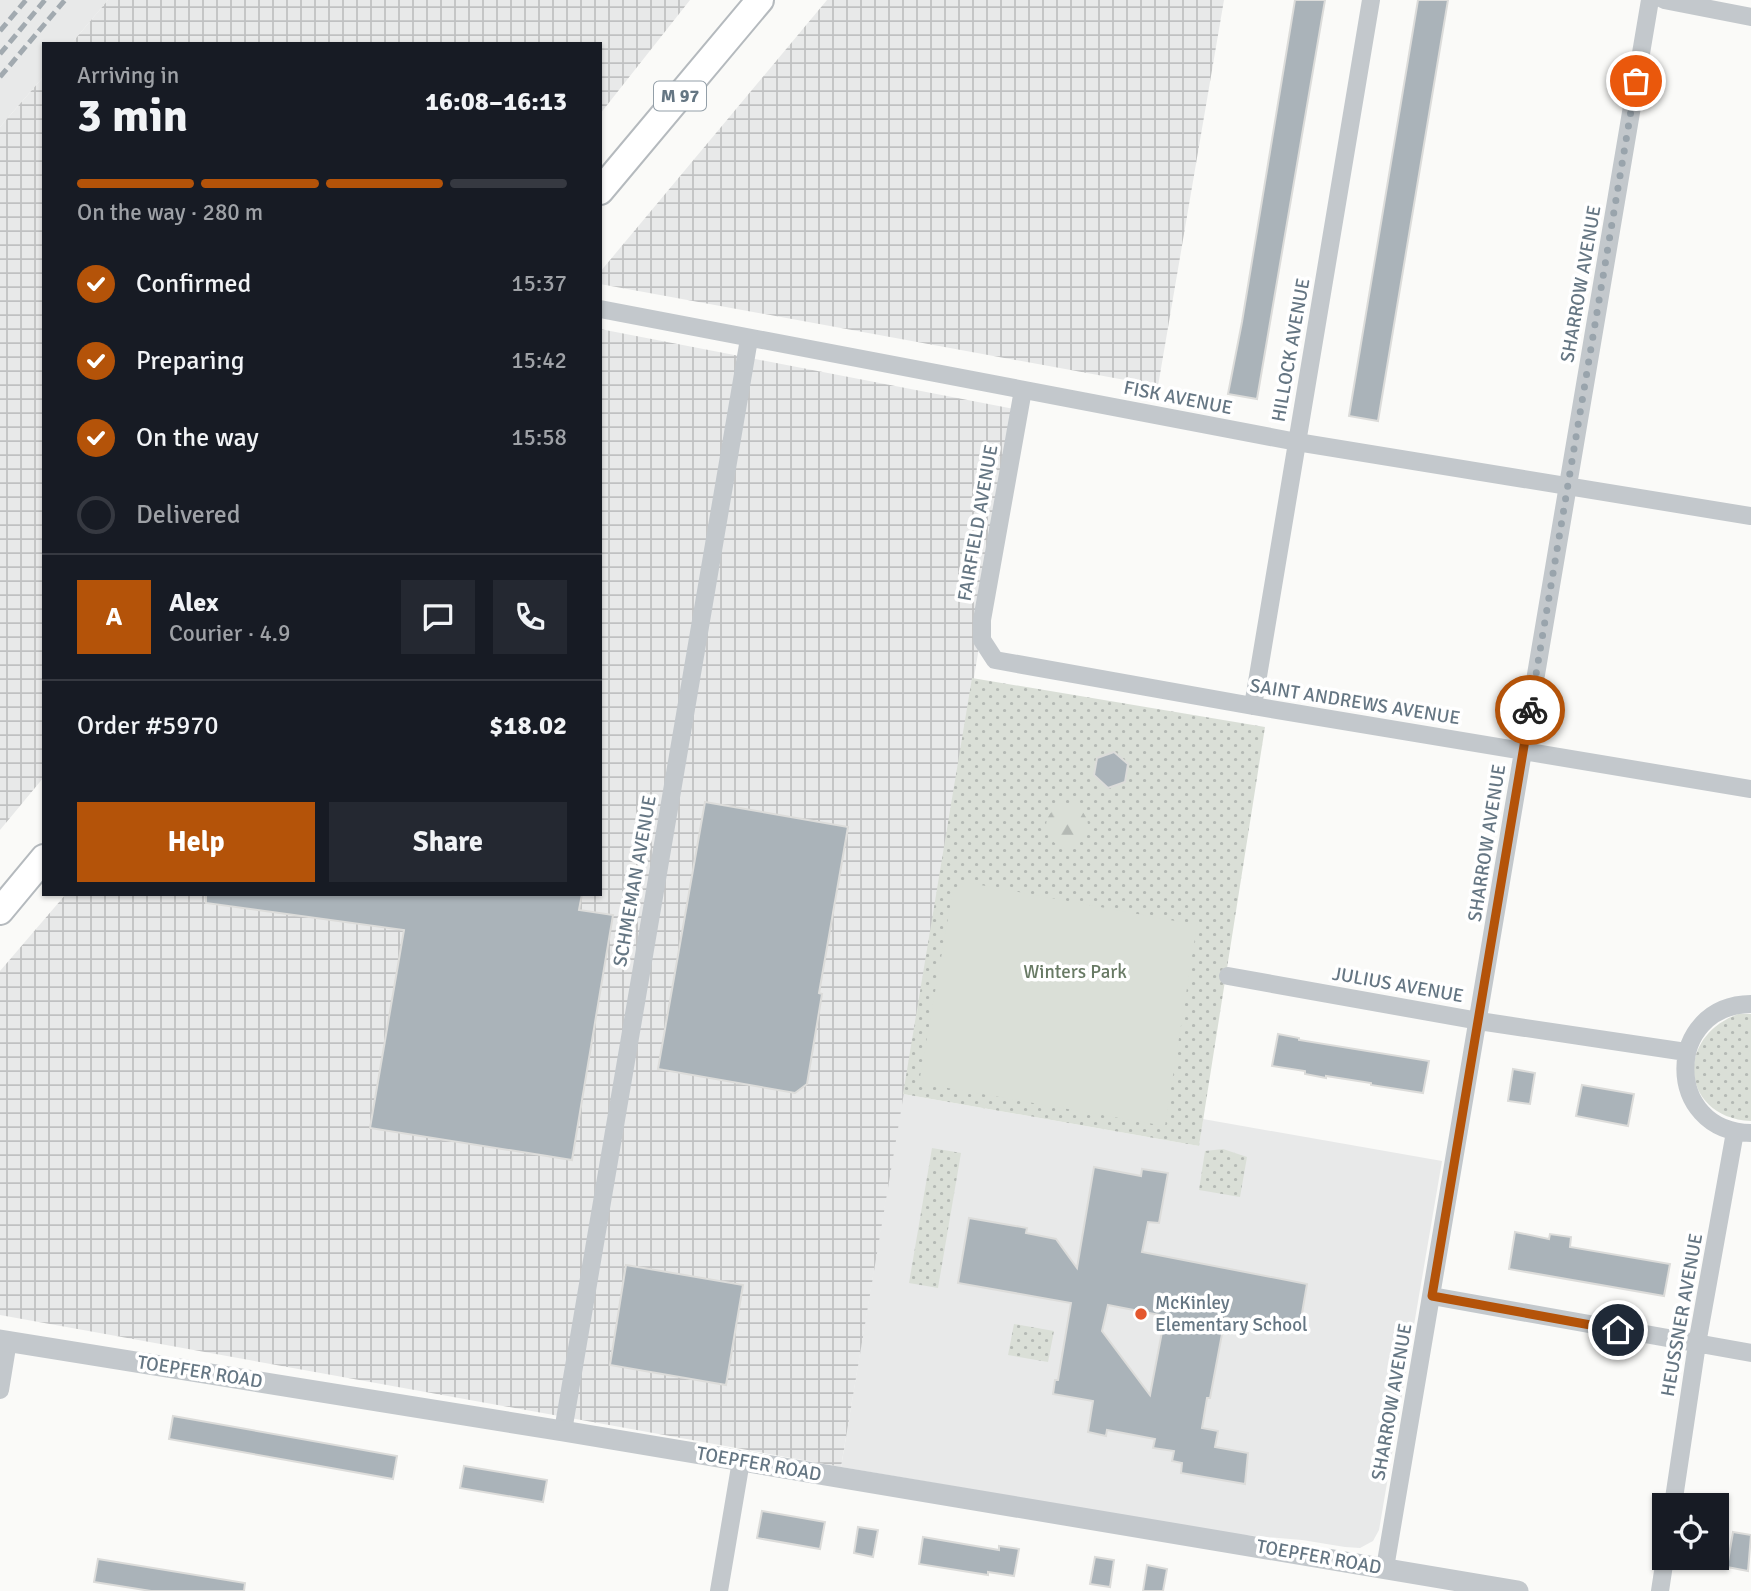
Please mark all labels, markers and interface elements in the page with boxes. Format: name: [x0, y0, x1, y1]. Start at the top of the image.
pin: [1606, 51, 1666, 111]
text: Arriving in: [77, 61, 179, 90]
icon: bag: [1617, 62, 1655, 100]
road number: M 97: [654, 82, 706, 110]
text: 16:08–16:13: [425, 86, 567, 118]
text: 3 min: [77, 88, 188, 144]
text: On the way · 280 m: [77, 198, 263, 227]
street label: SHARROW AVENUE: [1555, 204, 1607, 364]
icon: check: [77, 265, 115, 303]
text: Confirmed: [136, 268, 251, 300]
text: 15:37: [511, 269, 567, 298]
street label: HILLOCK AVENUE: [1267, 276, 1315, 424]
icon: check: [77, 342, 115, 380]
text: Preparing: [136, 345, 244, 377]
text: 15:42: [511, 346, 567, 375]
street label: FISK AVENUE: [1122, 376, 1234, 420]
icon: check: [77, 419, 115, 457]
text: On the way: [136, 422, 259, 454]
text: 15:58: [511, 423, 567, 452]
street label: FAIRFIELD AVENUE: [952, 443, 1004, 603]
text: Delivered: [136, 499, 241, 531]
button: chat: [401, 580, 475, 654]
button: phone: [493, 580, 567, 654]
text: Alex: [169, 587, 219, 619]
text: A: [106, 601, 122, 633]
text: Courier · 4.9: [169, 619, 290, 648]
street label: SAINT ANDREWS AVENUE: [1248, 674, 1462, 730]
courier: [1495, 675, 1565, 745]
icon: bike: [1511, 691, 1549, 729]
text: Order #5970: [77, 710, 218, 742]
text: $18.02: [489, 710, 567, 742]
street label: SHARROW AVENUE: [1463, 763, 1511, 923]
street label: SCHMEMAN AVENUE: [608, 793, 662, 969]
button: Help: [77, 802, 315, 882]
button: Share: [329, 802, 567, 882]
park label: Winters Park: [1023, 960, 1127, 984]
street label: JULIUS AVENUE: [1331, 962, 1465, 1008]
street label: HEUSSNER AVENUE: [1656, 1231, 1708, 1399]
place label: McKinley Elementary School: [1155, 1291, 1308, 1337]
pin: [1588, 1300, 1648, 1360]
marker: McKinley Elementary School: [1133, 1306, 1149, 1322]
icon: home: [1599, 1311, 1637, 1349]
street label: SHARROW AVENUE: [1366, 1322, 1418, 1482]
street label: TOEPFER ROAD: [136, 1350, 264, 1394]
street label: TOEPFER ROAD: [695, 1441, 823, 1487]
map controls: [1652, 1493, 1729, 1570]
button: locate: [1652, 1493, 1729, 1570]
street label: TOEPFER ROAD: [1255, 1534, 1383, 1580]

